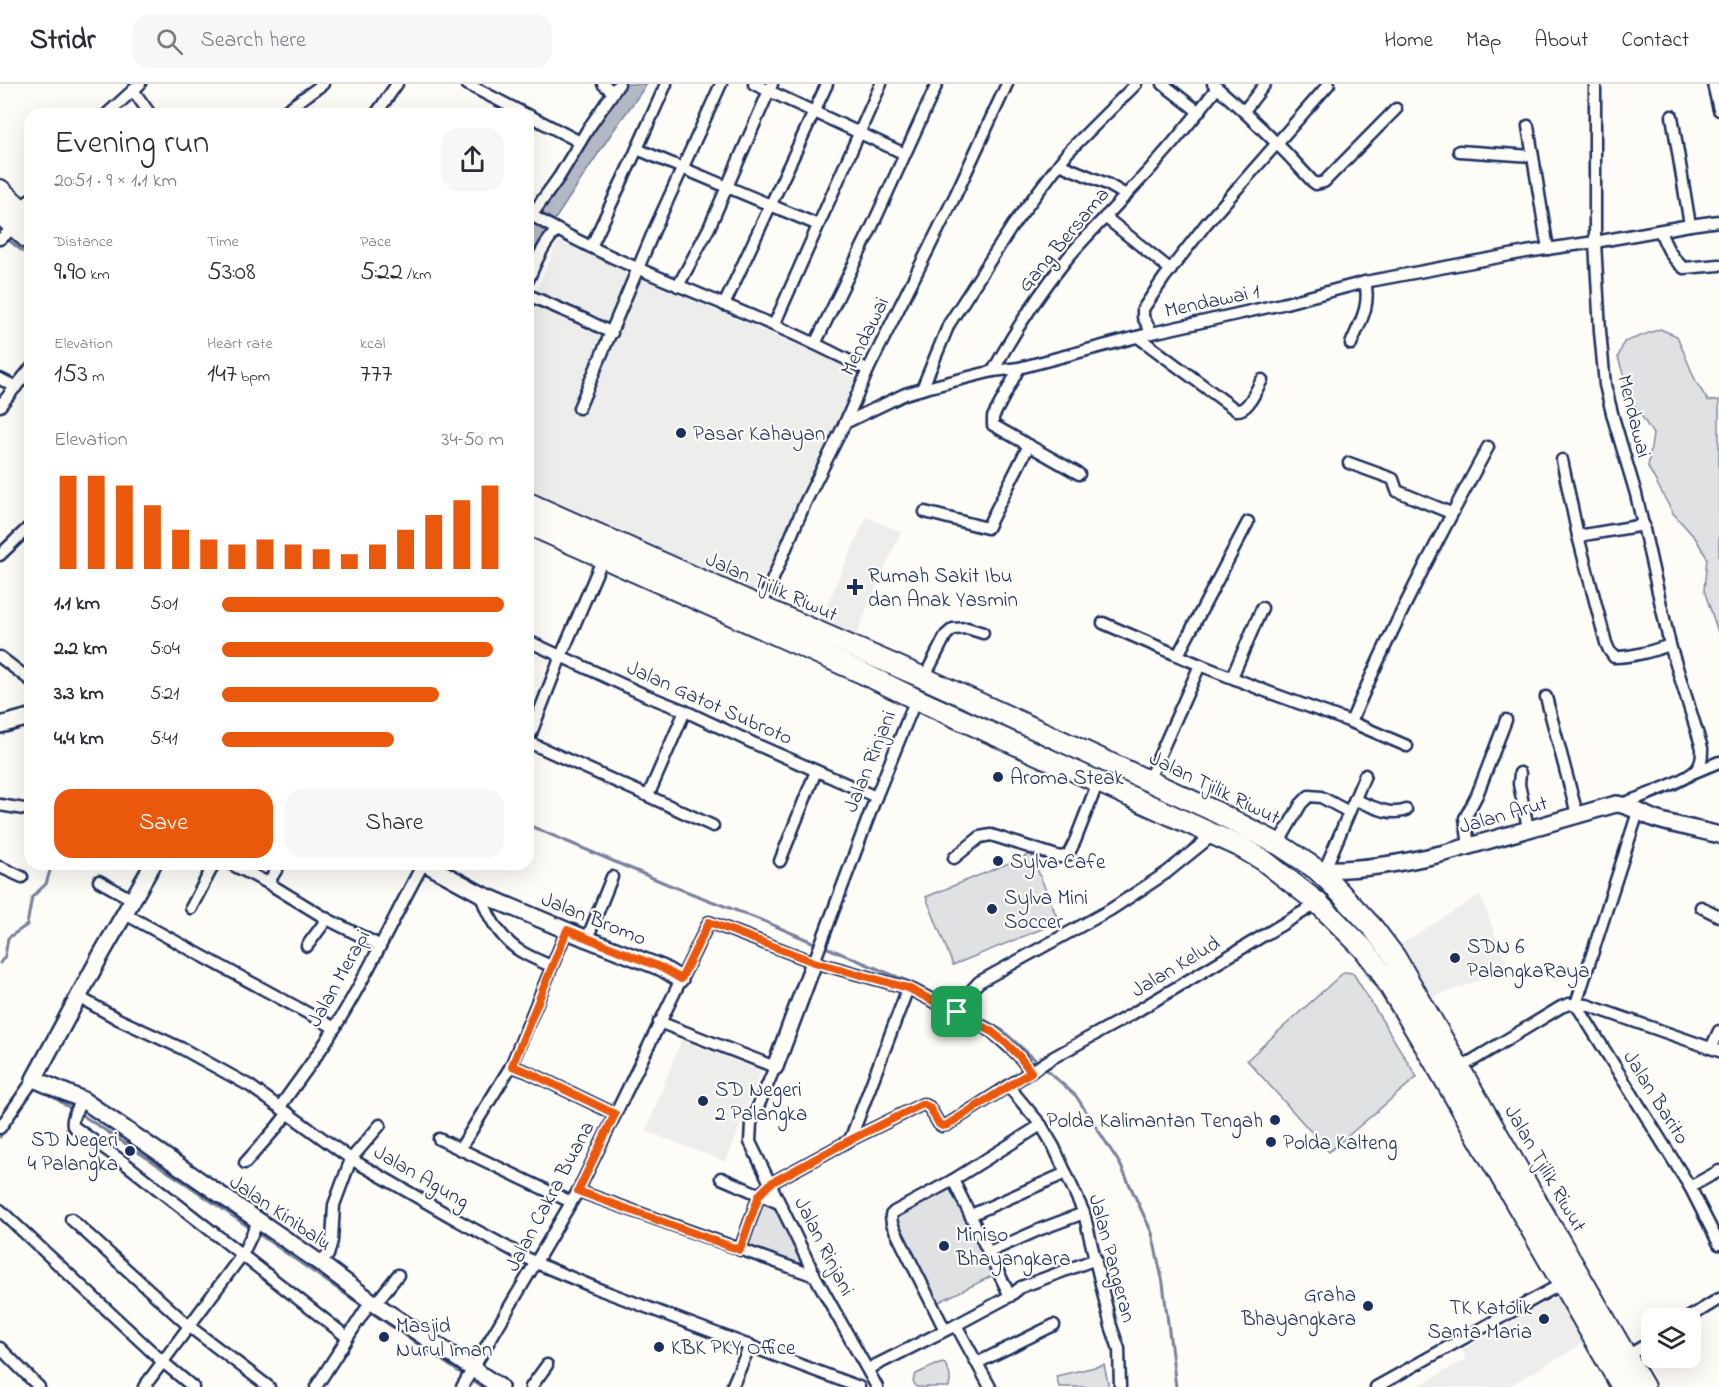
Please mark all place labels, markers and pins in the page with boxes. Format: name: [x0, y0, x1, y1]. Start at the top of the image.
place label: Pasar Kahayan: [693, 420, 825, 452]
marker: Pasar Kahayan: [674, 426, 688, 440]
place label: Rumah Sakit Ibu dan Anak Yasmin: [868, 562, 1018, 616]
marker: Rumah Sakit Ibu dan Anak Yasmin: [846, 578, 864, 596]
place label: Aroma Steak: [1010, 764, 1125, 794]
marker: Aroma Steak: [991, 770, 1005, 784]
place label: Sylva Cafe: [1010, 848, 1106, 880]
marker: Sylva Cafe: [991, 854, 1005, 868]
place label: Sylva Mini Soccer: [1004, 884, 1088, 938]
marker: Sylva Mini Soccer: [985, 902, 999, 916]
place label: SDN 6 PalangkaRaya: [1467, 933, 1590, 989]
marker: SDN 6 PalangkaRaya: [1448, 951, 1462, 965]
pin: [931, 986, 982, 1037]
place label: SD Negeri 2 Palangka: [715, 1076, 807, 1132]
marker: SD Negeri 2 Palangka: [696, 1094, 710, 1108]
place label: Polda Kalimantan Tengah: [1047, 1107, 1263, 1139]
marker: Polda Kalimantan Tengah: [1268, 1113, 1282, 1127]
place label: SD Negeri 4 Palangka: [27, 1126, 118, 1182]
place label: Polda Kalteng: [1283, 1129, 1397, 1161]
marker: Polda Kalteng: [1264, 1135, 1278, 1149]
marker: SD Negeri 4 Palangka: [123, 1144, 137, 1158]
place label: Miniso Bhayangkara: [955, 1221, 1071, 1277]
marker: Miniso Bhayangkara: [937, 1239, 951, 1253]
place label: Graha Bhayangkara: [1240, 1281, 1356, 1337]
place label: TK Katolik Santa Maria: [1427, 1294, 1533, 1348]
marker: Graha Bhayangkara: [1361, 1299, 1375, 1313]
place label: Masjid Nurul Iman: [396, 1312, 492, 1366]
marker: TK Katolik Santa Maria: [1537, 1312, 1551, 1326]
marker: Masjid Nurul Iman: [377, 1330, 391, 1344]
place label: KBK PKY Office: [671, 1334, 796, 1364]
marker: KBK PKY Office: [652, 1340, 666, 1354]

